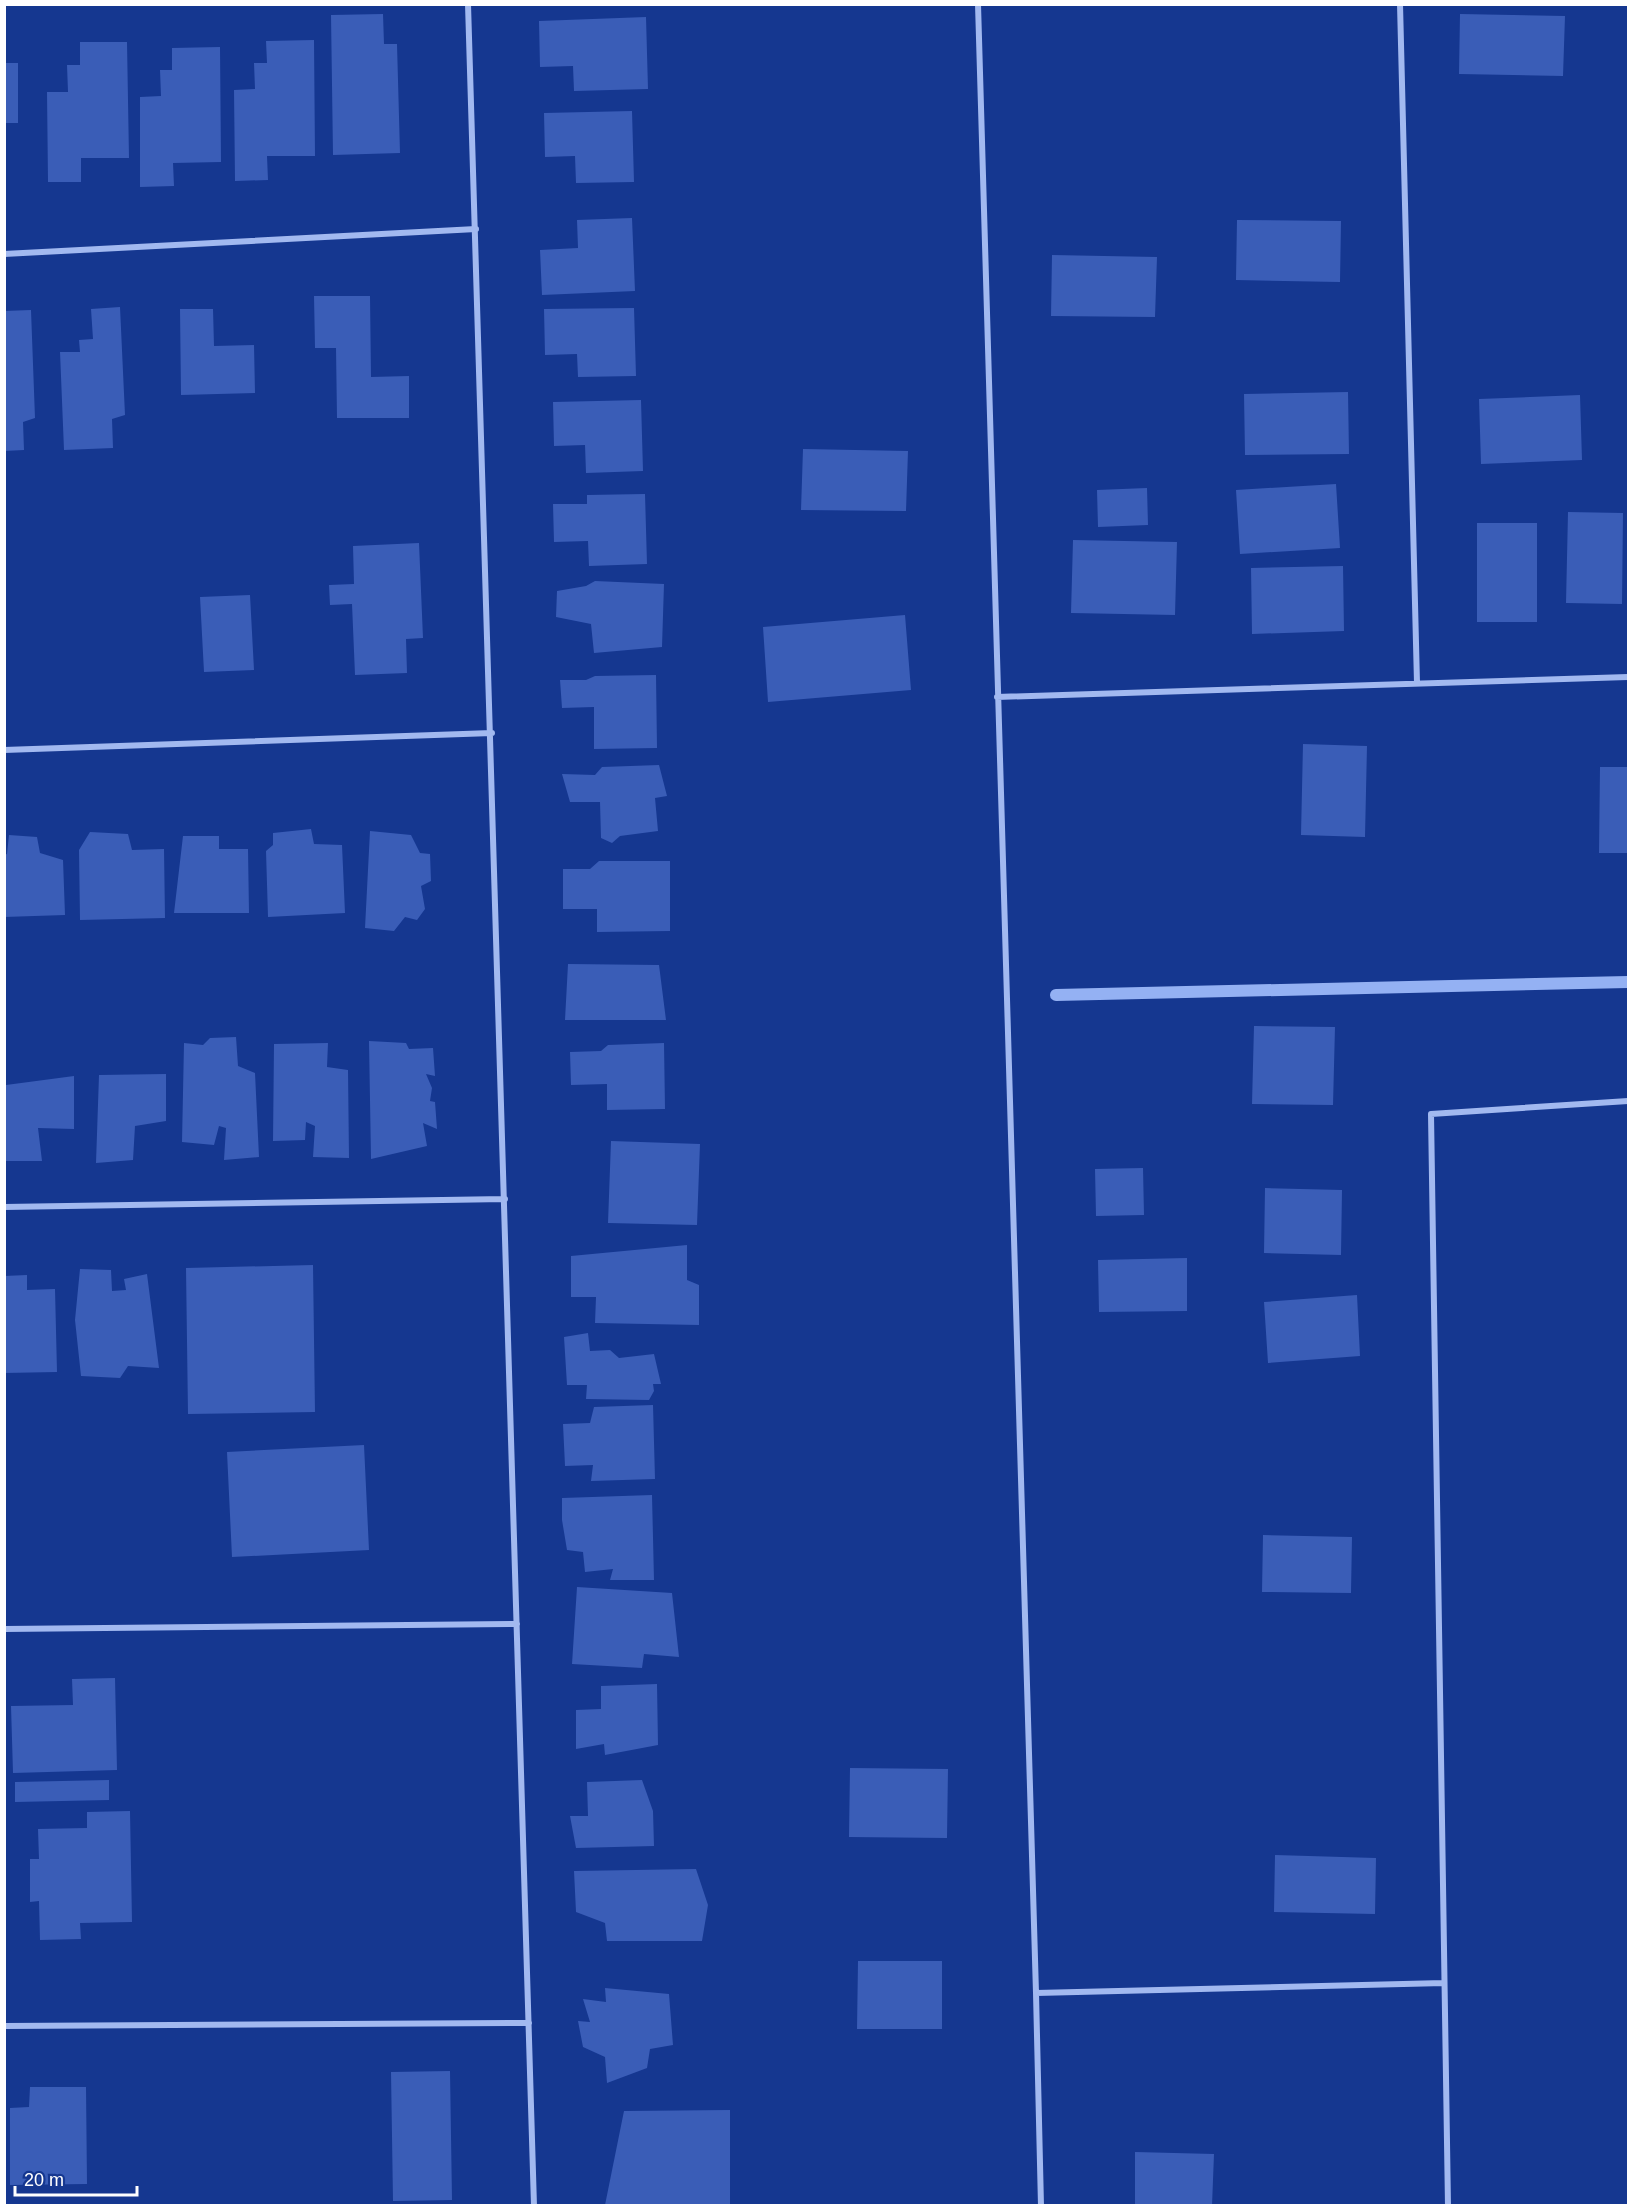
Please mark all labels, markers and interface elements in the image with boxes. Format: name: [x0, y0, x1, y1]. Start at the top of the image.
scale bar: [15, 2159, 136, 2197]
text: 20 m: [24, 2170, 64, 2190]

